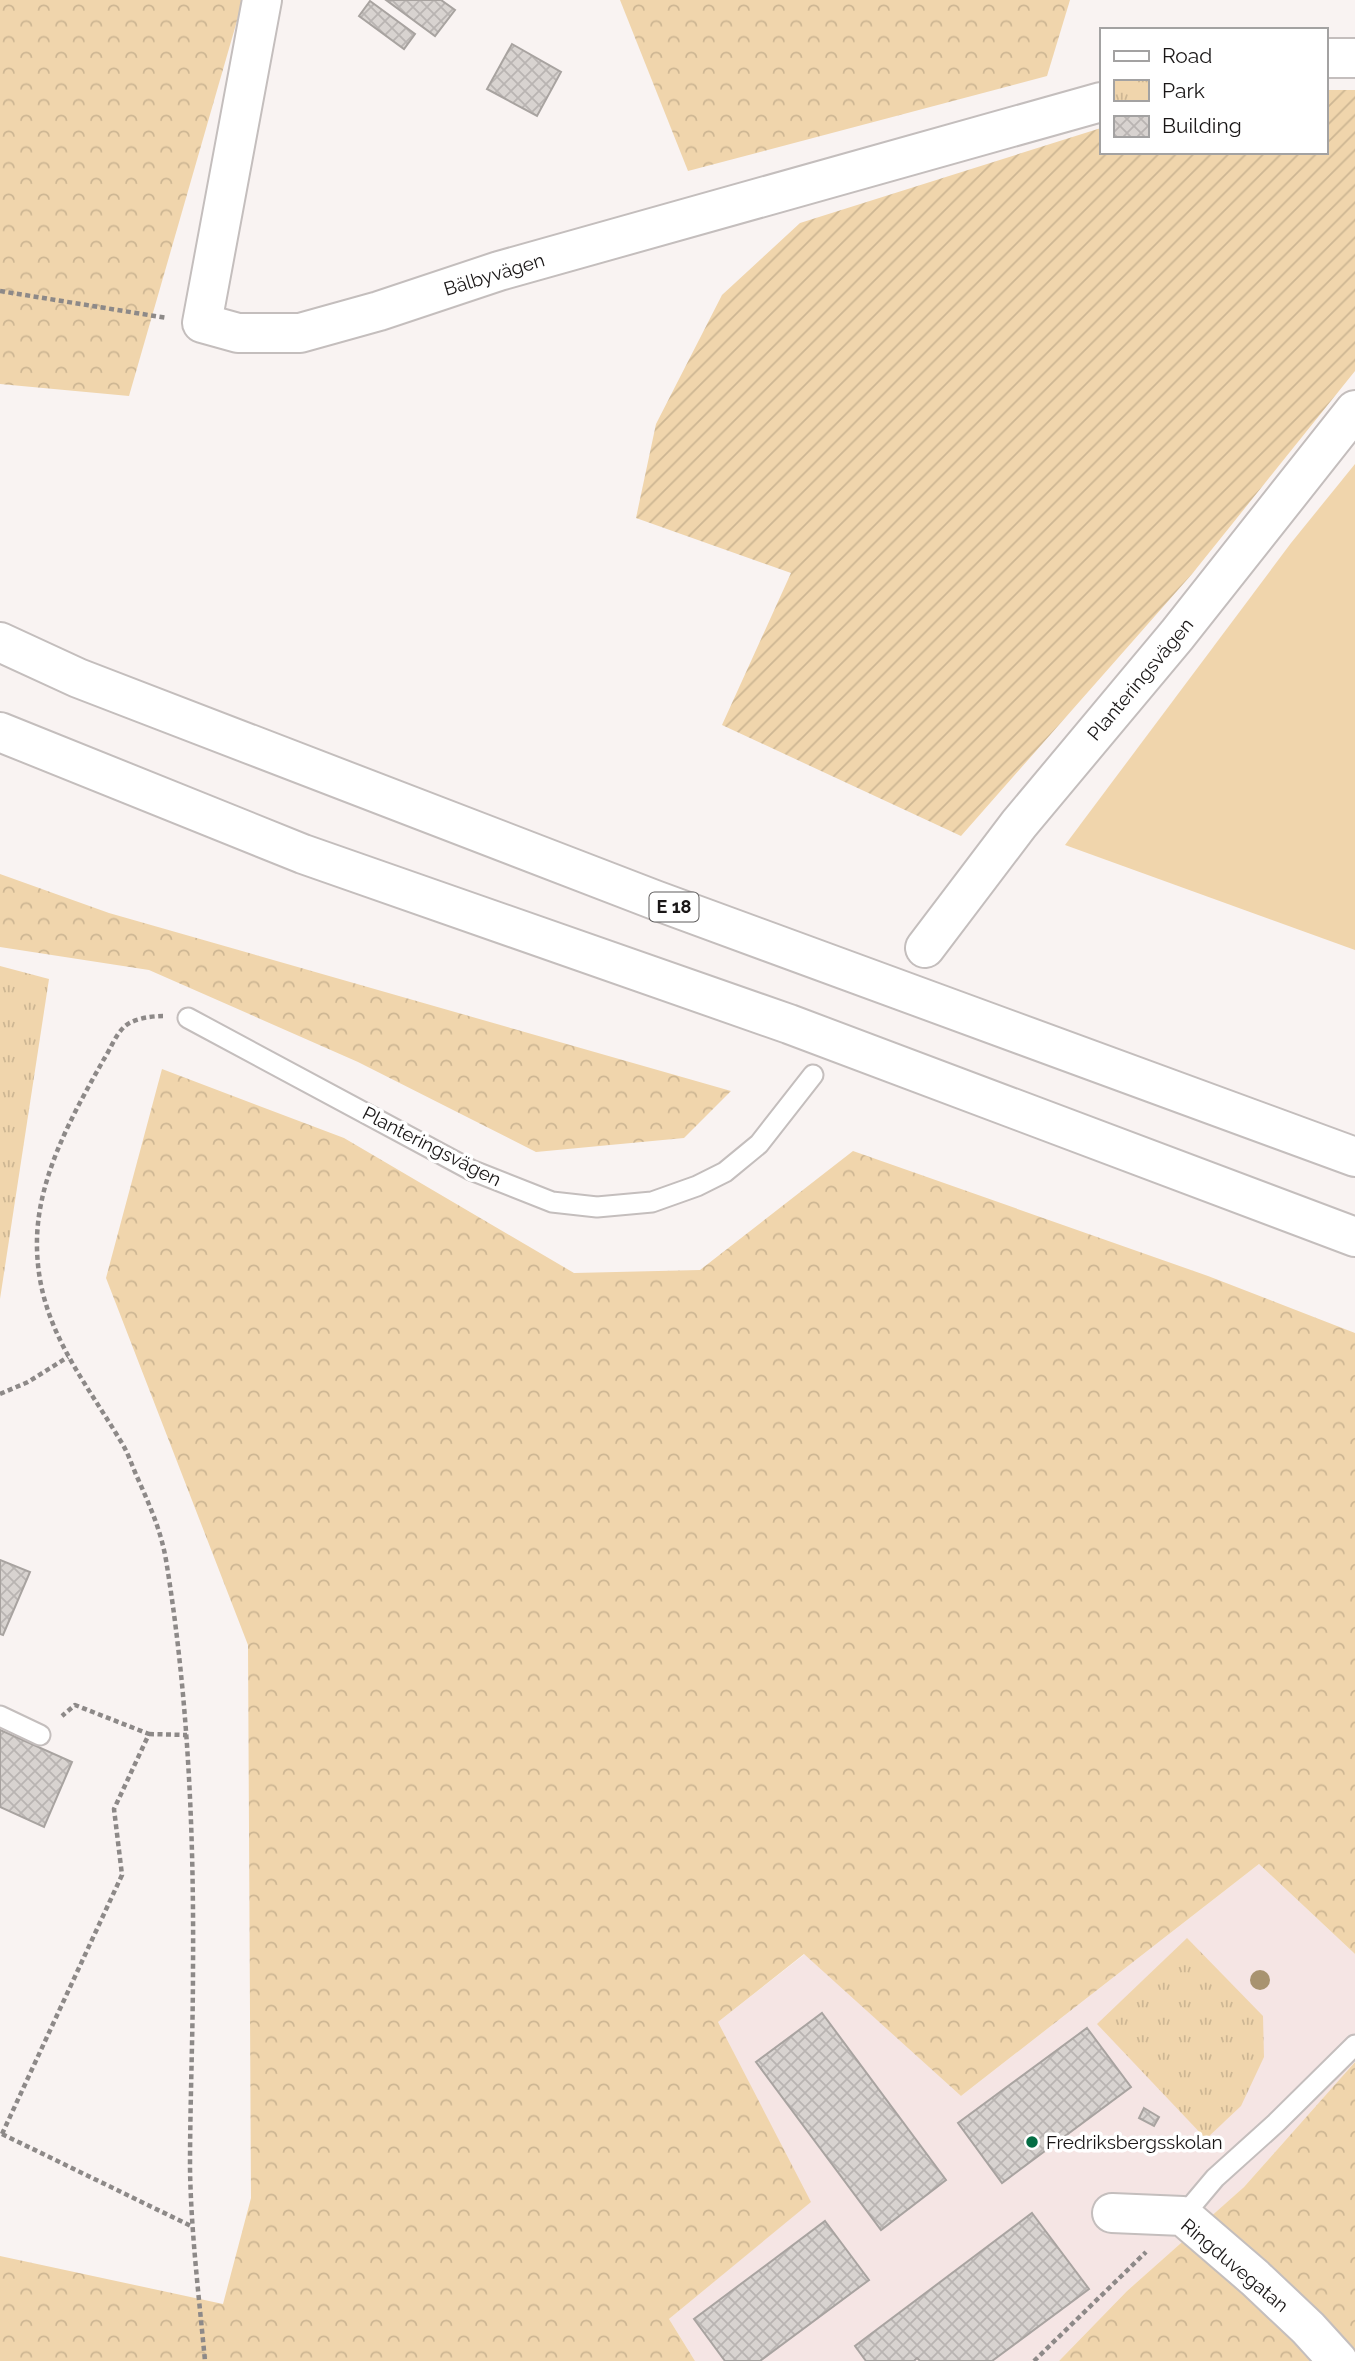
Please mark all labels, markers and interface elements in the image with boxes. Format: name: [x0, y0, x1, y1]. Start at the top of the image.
legend: [1100, 28, 1327, 154]
text: Road: [1162, 43, 1212, 68]
text: Park: [1162, 78, 1205, 103]
text: Building: [1162, 113, 1242, 138]
street label: Bälbyvägen: [441, 248, 547, 300]
street label: Planteringsvägen: [1083, 614, 1197, 744]
road number: E 18: [650, 893, 698, 922]
street label: Planteringsvägen: [359, 1102, 505, 1190]
place label: Fredriksbergsskolan: [1046, 2131, 1223, 2153]
marker: Fredriksbergsskolan: [1024, 2134, 1040, 2150]
street label: Ringduvegatan: [1177, 2214, 1293, 2316]

